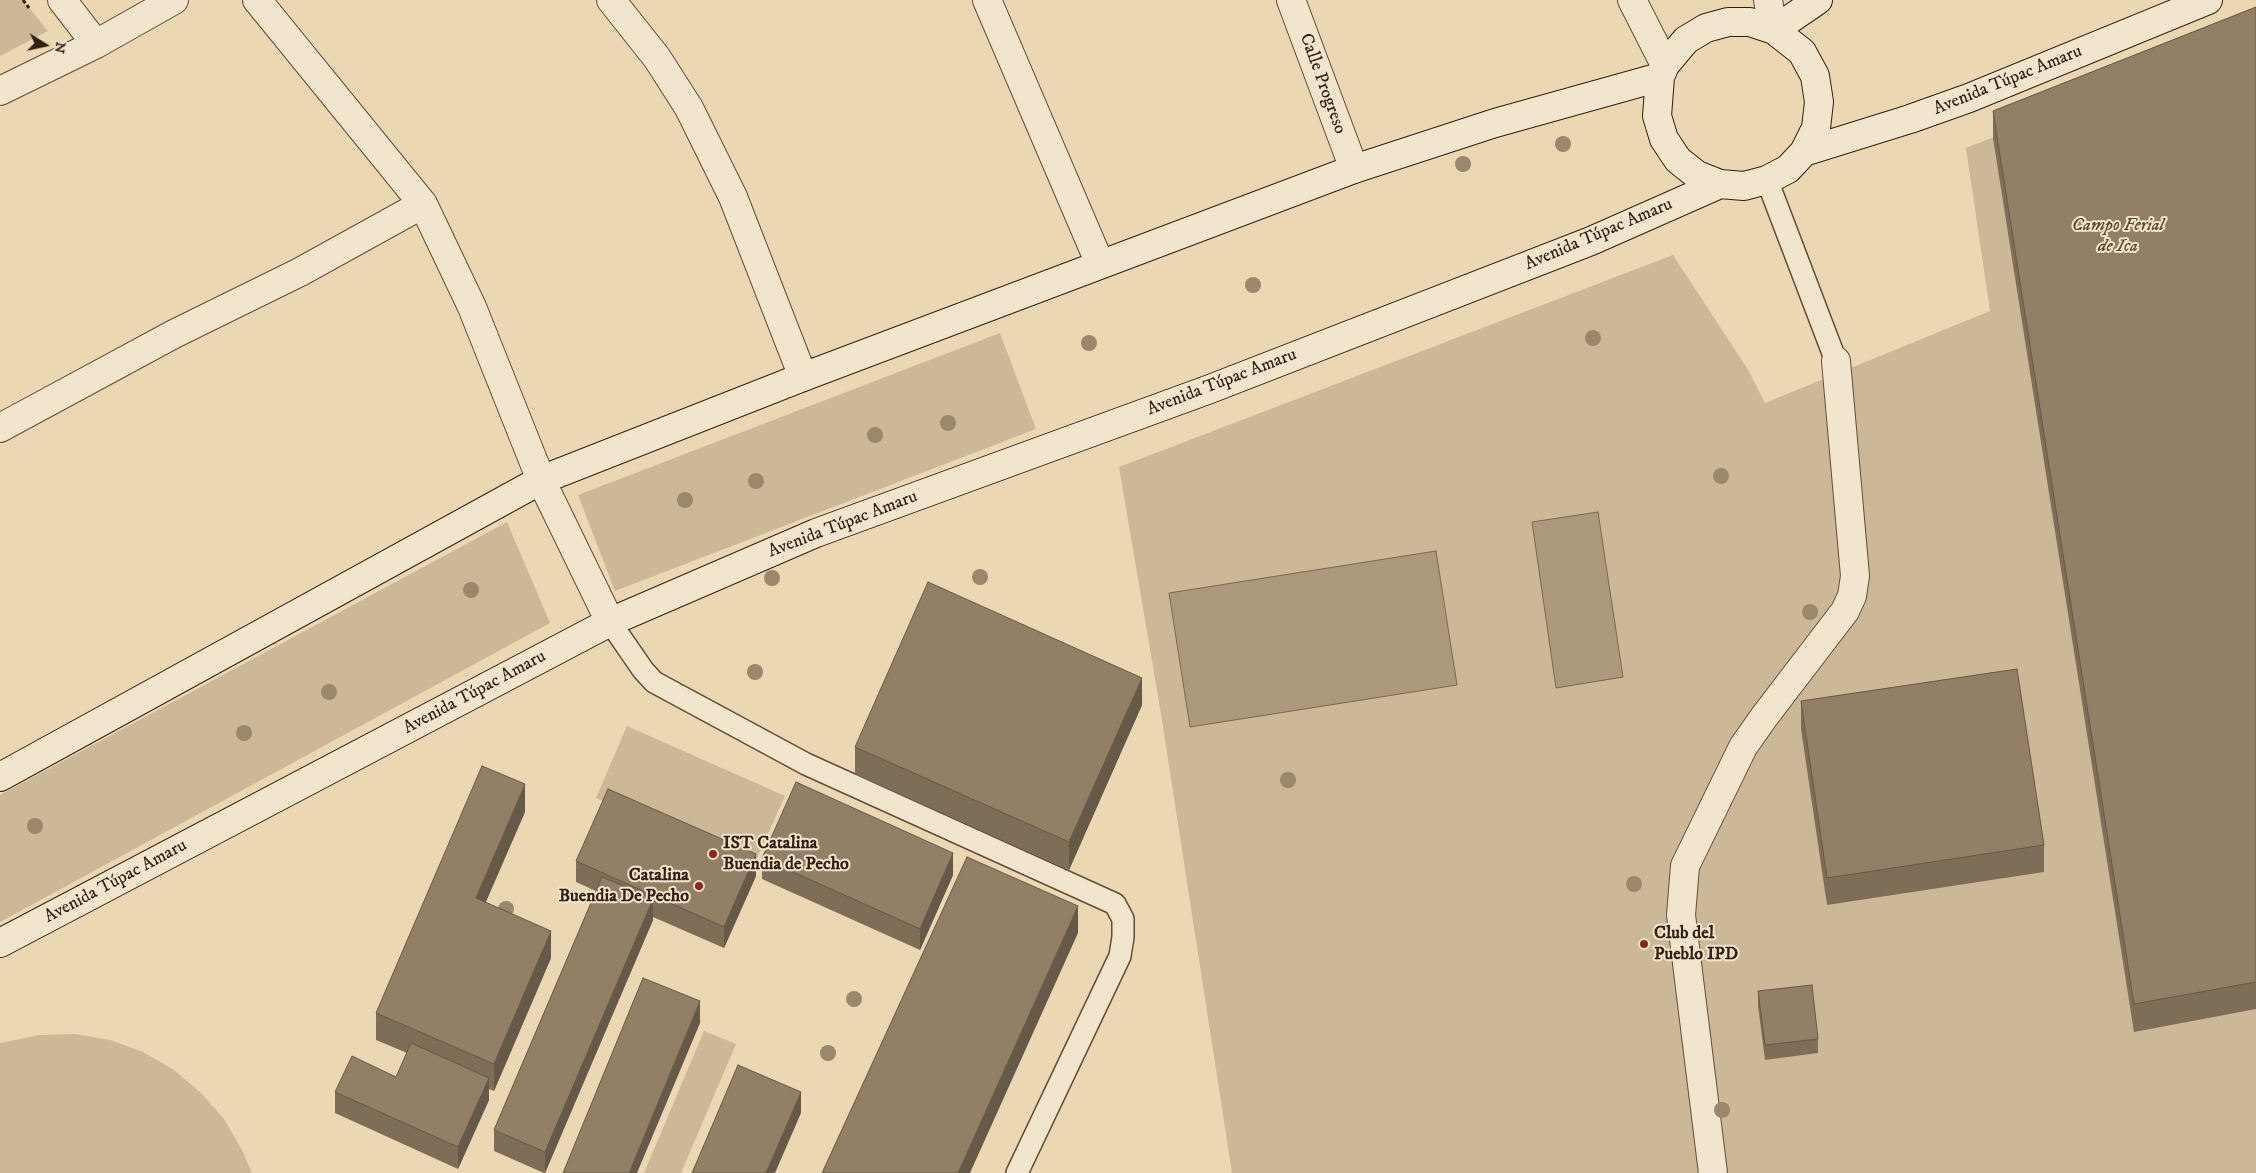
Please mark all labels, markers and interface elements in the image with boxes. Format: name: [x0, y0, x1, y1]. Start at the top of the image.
north arrow: [20, 20, 70, 70]
street label: Calle Progreso: [1294, 31, 1350, 137]
text: N: [50, 40, 70, 55]
street label: Avenida Túpac Amaru: [1931, 41, 2085, 121]
street label: Avenida Túpac Amaru: [1522, 194, 1676, 276]
park label: Campo Ferial de Ica: [2072, 215, 2164, 258]
street label: Avenida Túpac Amaru: [1144, 345, 1300, 421]
street label: Avenida Túpac Amaru: [765, 487, 921, 563]
street label: Avenida Túpac Amaru: [400, 646, 550, 740]
place label: IST Catalina Buendia de Pecho: [723, 833, 849, 876]
street label: Avenida Túpac Amaru: [41, 835, 191, 929]
marker: IST Catalina Buendia de Pecho: [707, 848, 719, 860]
place label: Catalina Buendia De Pecho: [559, 865, 689, 908]
marker: Catalina Buendia De Pecho: [693, 880, 705, 892]
place label: Club del Pueblo IPD: [1654, 923, 1738, 966]
marker: Club del Pueblo IPD: [1638, 938, 1650, 950]

